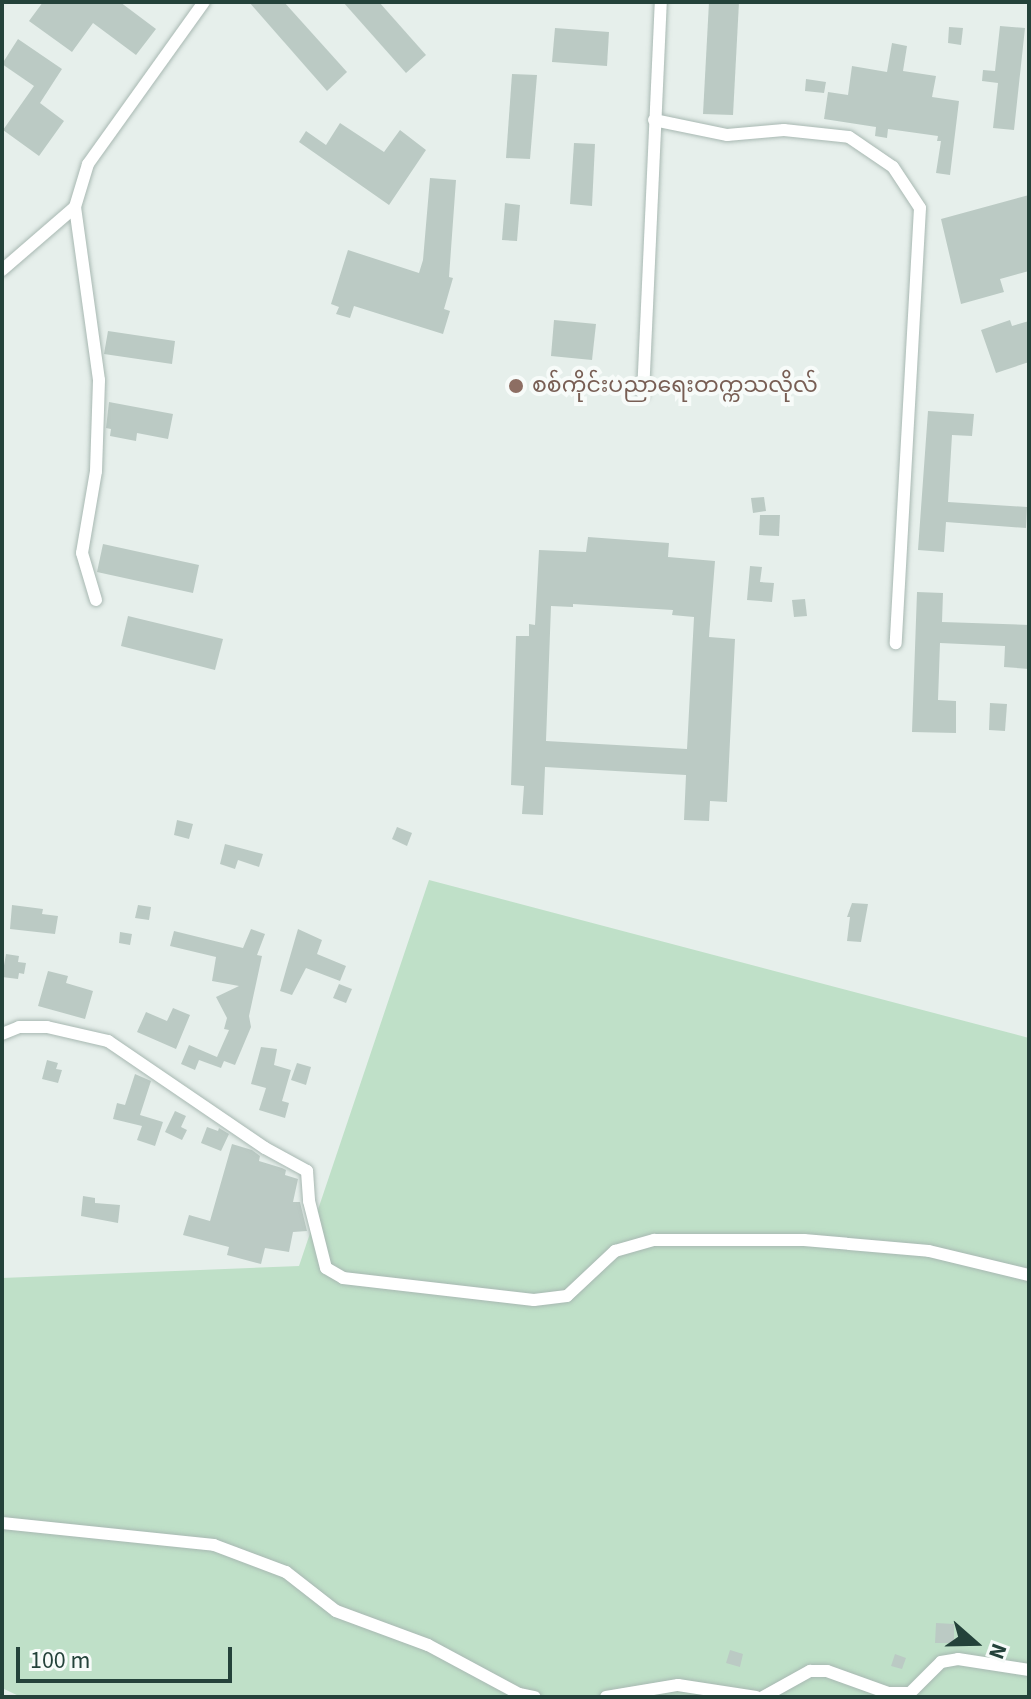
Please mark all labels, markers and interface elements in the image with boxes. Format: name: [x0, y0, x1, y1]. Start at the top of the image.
place label: စစ်ကိုင်းပညာရေးတက္ကသလိုလ်: [532, 373, 818, 399]
marker: စစ်ကိုင်းပညာရေးတက္ကသလိုလ်: [507, 377, 525, 395]
north arrow: [935, 1603, 1015, 1683]
scale bar: [20, 1631, 236, 1681]
text: N: [980, 1639, 1015, 1664]
text: 100 m: [30, 1643, 90, 1678]

